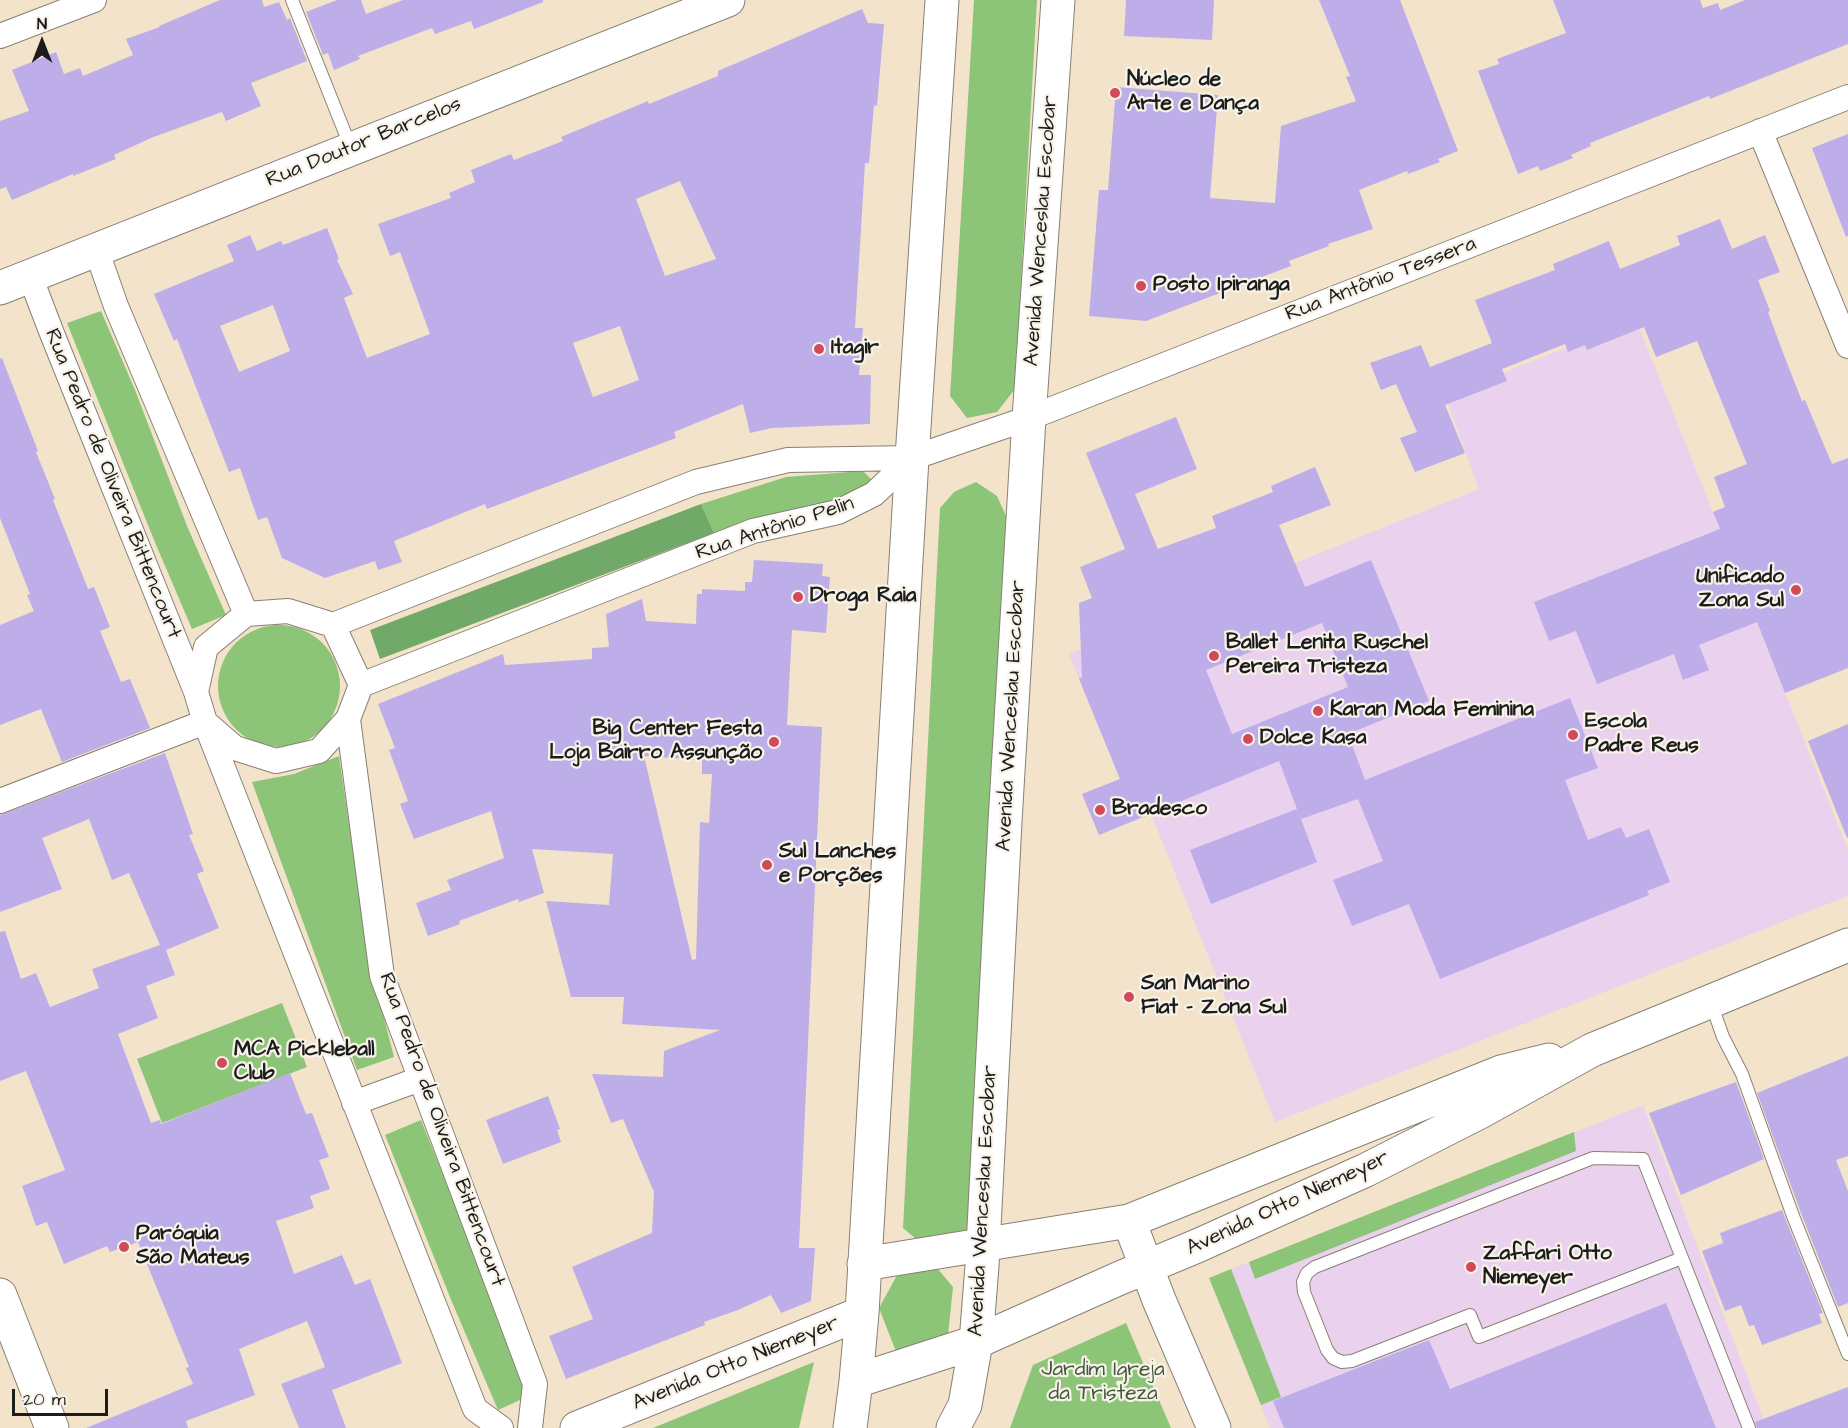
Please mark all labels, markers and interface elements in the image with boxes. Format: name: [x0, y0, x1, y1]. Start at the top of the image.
north arrow: [12, 12, 72, 72]
text: N: [37, 13, 47, 35]
place label: Núcleo de Arte e Dança: [1127, 68, 1259, 118]
marker: Núcleo de Arte e Dança: [1108, 86, 1122, 100]
street label: Rua Doutor Barcelos: [263, 92, 465, 194]
street label: Avenida Wenceslau Escobar: [1020, 95, 1064, 367]
street label: Rua Antônio Tessera: [1282, 232, 1480, 328]
place label: Posto Ipiranga: [1153, 273, 1290, 299]
marker: Posto Ipiranga: [1134, 279, 1148, 293]
street label: Rua Pedro de Oliveira Bittencourt: [38, 325, 186, 643]
place label: Itagir: [831, 336, 879, 362]
marker: Itagir: [812, 342, 826, 356]
street label: Rua Antônio Pelin: [693, 492, 857, 566]
place label: Unificado Zona Sul: [1696, 565, 1784, 615]
street label: Avenida Wenceslau Escobar: [992, 580, 1032, 852]
marker: Unificado Zona Sul: [1789, 583, 1803, 597]
place label: Droga Raia: [810, 584, 916, 610]
marker: Droga Raia: [791, 590, 805, 604]
place label: Ballet Lenita Ruschel Pereira Tristeza: [1226, 631, 1428, 681]
marker: Ballet Lenita Ruschel Pereira Tristeza: [1207, 649, 1221, 663]
place label: Karan Moda Feminina: [1330, 698, 1534, 724]
marker: Karan Moda Feminina: [1311, 704, 1325, 718]
place label: Escola Padre Reus: [1585, 710, 1699, 760]
place label: Big Center Festa Loja Bairro Assunção: [549, 717, 762, 767]
place label: Dolce Kasa: [1260, 726, 1366, 752]
marker: Escola Padre Reus: [1566, 728, 1580, 742]
marker: Dolce Kasa: [1241, 732, 1255, 746]
marker: Big Center Festa Loja Bairro Assunção: [767, 735, 781, 749]
place label: Bradesco: [1112, 797, 1207, 823]
marker: Bradesco: [1093, 803, 1107, 817]
place label: Sul Lanches e Porções: [779, 840, 896, 890]
marker: Sul Lanches e Porções: [760, 858, 774, 872]
street label: Rua Pedro de Oliveira Bittencourt: [372, 970, 510, 1290]
place label: San Marino Fiat - Zona Sul: [1141, 972, 1287, 1022]
marker: San Marino Fiat - Zona Sul: [1122, 990, 1136, 1004]
place label: MCA Pickleball Club: [234, 1038, 375, 1088]
marker: MCA Pickleball Club: [215, 1056, 229, 1070]
street label: Avenida Wenceslau Escobar: [964, 1065, 1004, 1337]
street label: Avenida Otto Niemeyer: [1183, 1146, 1393, 1262]
place label: Paróquia São Mateus: [136, 1222, 250, 1272]
marker: Paróquia São Mateus: [117, 1240, 131, 1254]
place label: Zaffari Otto Niemeyer: [1483, 1242, 1612, 1292]
marker: Zaffari Otto Niemeyer: [1464, 1260, 1478, 1274]
street label: Avenida Otto Niemeyer: [629, 1311, 843, 1417]
park label: Jardim Igreja da Tristeza: [1041, 1358, 1165, 1408]
scale bar: [15, 1377, 111, 1415]
text: 20 m: [23, 1387, 66, 1412]

